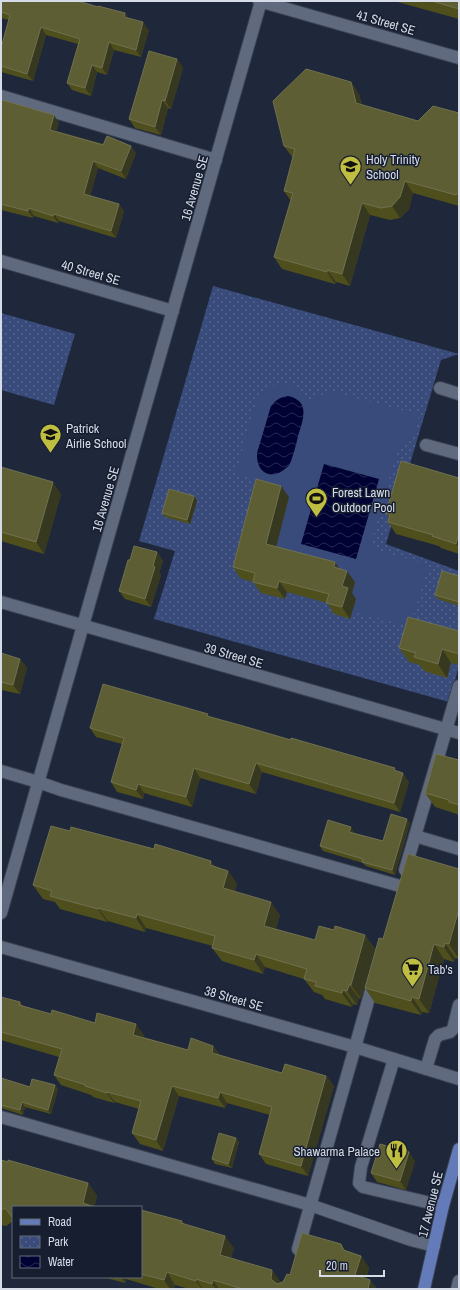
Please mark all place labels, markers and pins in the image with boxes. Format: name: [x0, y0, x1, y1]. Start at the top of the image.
place label: Holy Trinity School: [366, 151, 421, 183]
school or university icon: Holy Trinity School: [337, 153, 363, 186]
place label: Patrick Airlie School: [65, 420, 126, 452]
school or university icon: Patrick Airlie School: [38, 422, 64, 455]
place label: Forest Lawn Outdoor Pool: [332, 484, 395, 516]
sports icon: Forest Lawn Outdoor Pool: [304, 486, 330, 519]
supermarket icon: Tab's: [399, 956, 425, 989]
place label: Tab's: [428, 961, 453, 978]
restaurant icon: Shawarma Palace: [383, 1138, 409, 1171]
place label: Shawarma Palace: [293, 1143, 380, 1160]

